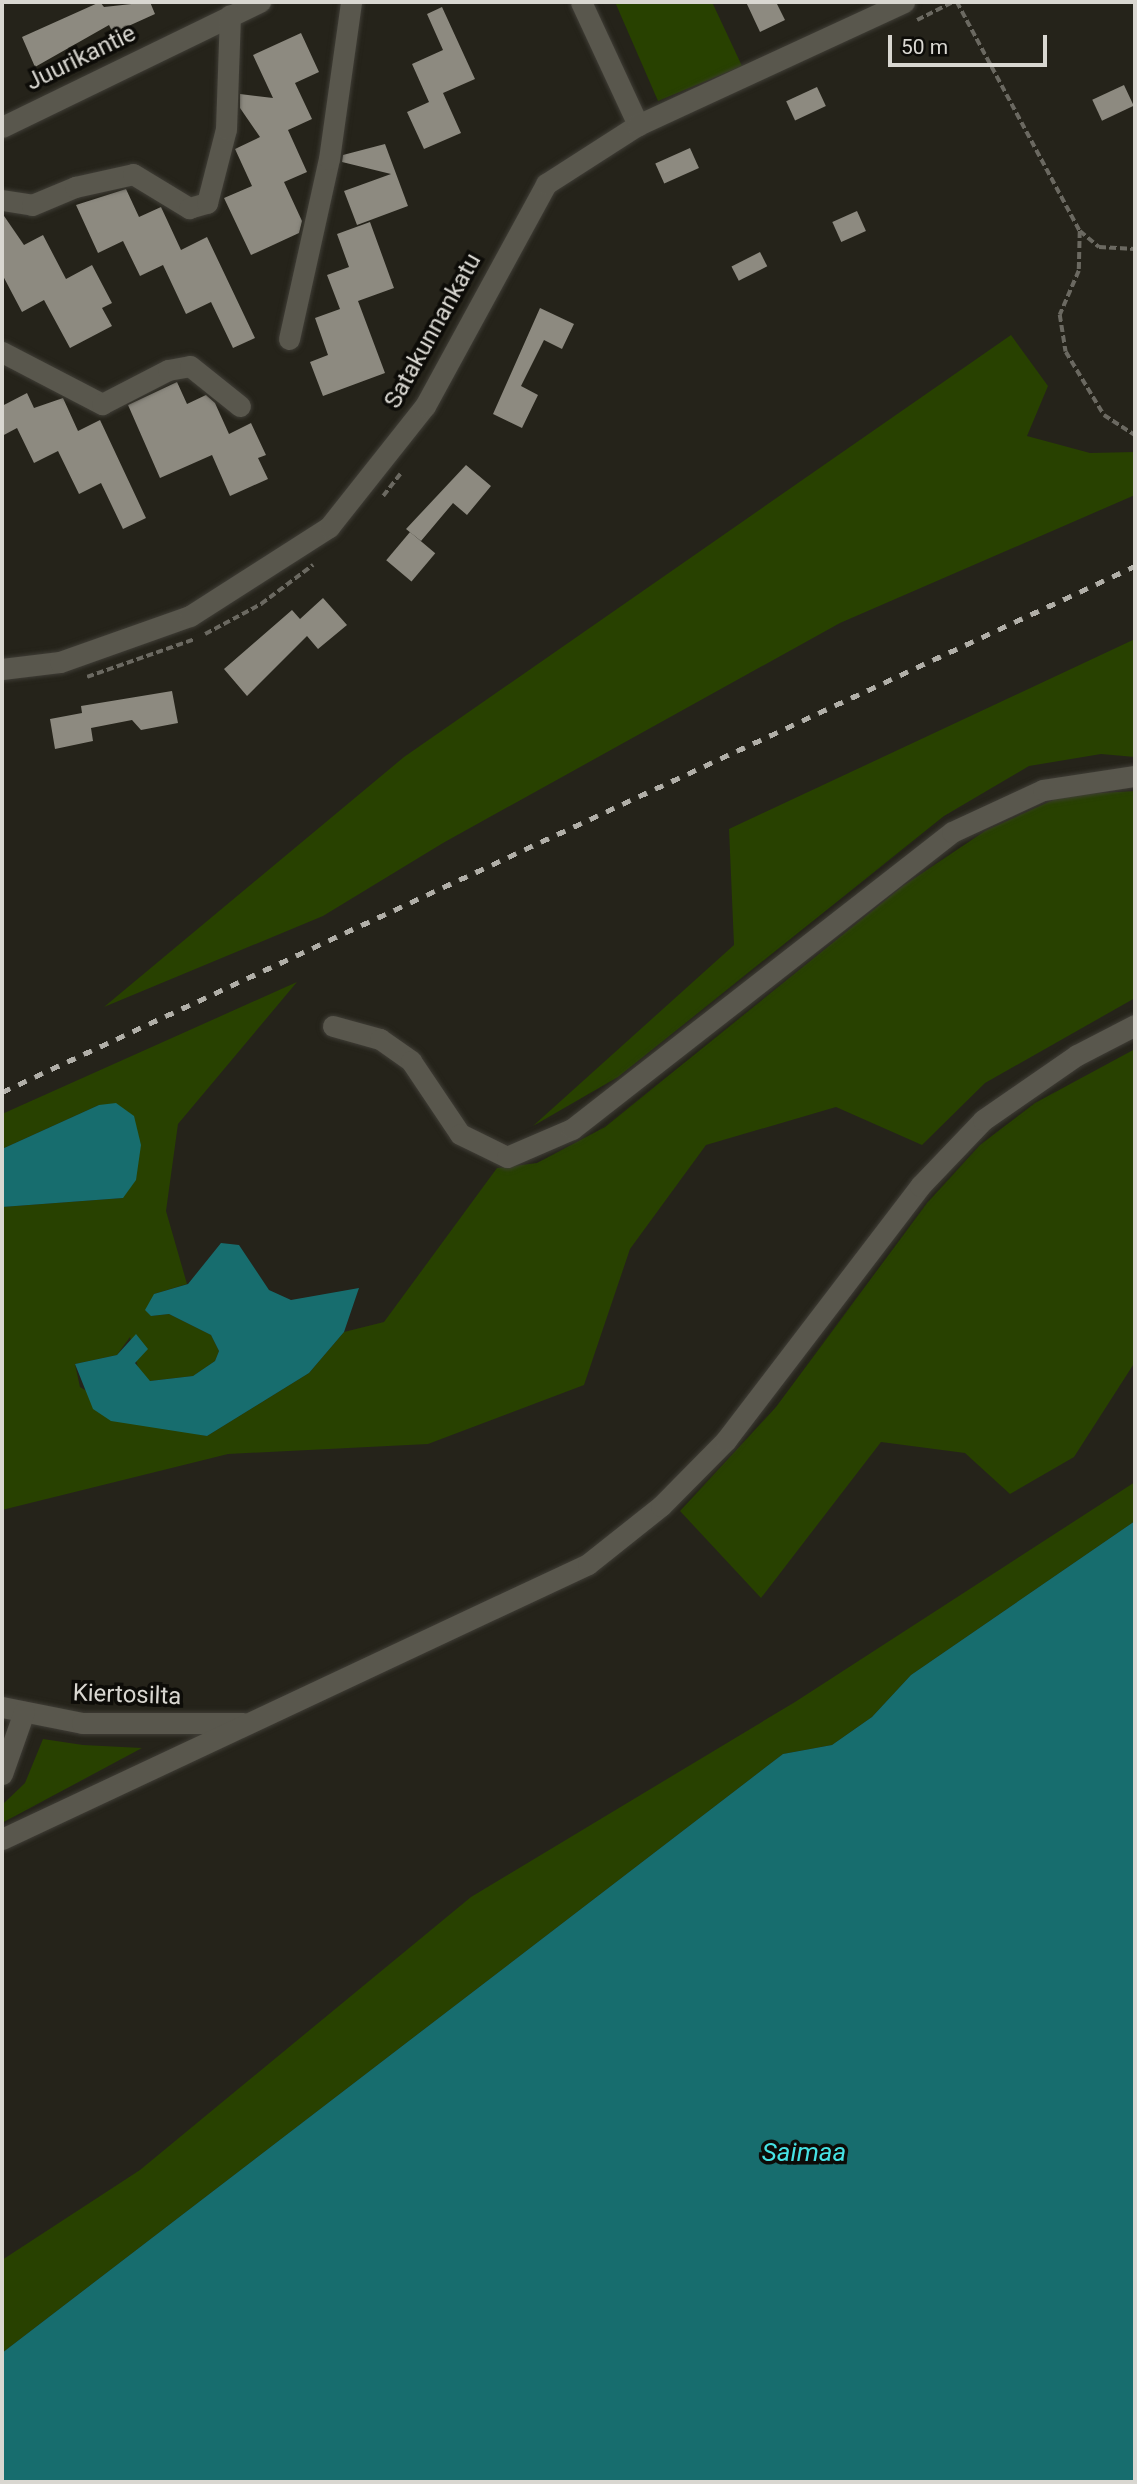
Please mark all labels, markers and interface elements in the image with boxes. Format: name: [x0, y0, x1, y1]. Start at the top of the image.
street label: Juurikantie: [21, 19, 141, 97]
scale bar: [892, 21, 1051, 65]
text: 50 m: [901, 35, 948, 59]
street label: Satakunnankatu: [379, 248, 487, 414]
street label: Kiertosilta: [72, 1679, 182, 1711]
water label: Saimaa: [762, 2137, 846, 2169]

